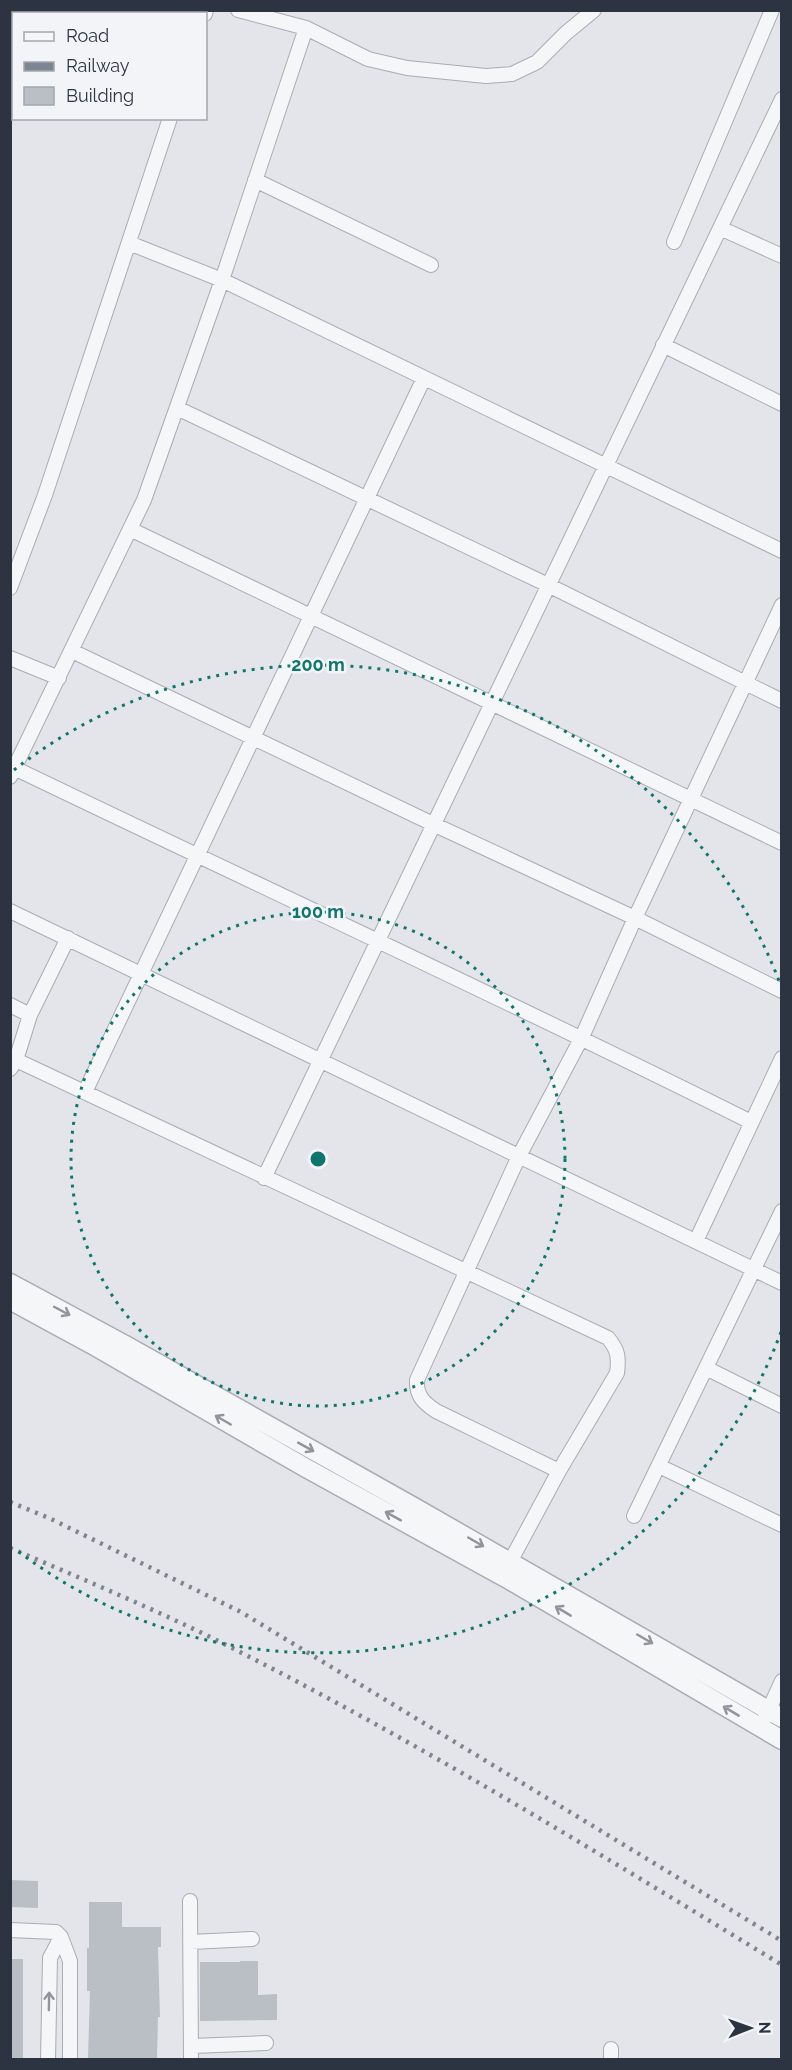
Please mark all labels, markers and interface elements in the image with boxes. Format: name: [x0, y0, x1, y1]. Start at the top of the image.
legend: [12, 12, 207, 120]
text: Road: [66, 25, 109, 46]
text: Railway: [66, 55, 130, 76]
text: Building: [66, 85, 134, 106]
text: 200 m: [291, 654, 345, 675]
text: 100 m: [292, 901, 344, 922]
centre of rings: [308, 1149, 328, 1169]
one-way arrow: [53, 1305, 70, 1317]
one-way arrow: [215, 1414, 232, 1426]
one-way arrow: [296, 1442, 314, 1453]
one-way arrow: [385, 1510, 402, 1522]
one-way arrow: [467, 1536, 484, 1548]
one-way arrow: [555, 1605, 572, 1617]
one-way arrow: [636, 1633, 653, 1645]
one-way arrow: [723, 1704, 740, 1716]
one-way arrow: [44, 1992, 55, 2012]
north arrow: [720, 1998, 780, 2058]
text: N: [755, 2021, 774, 2034]

